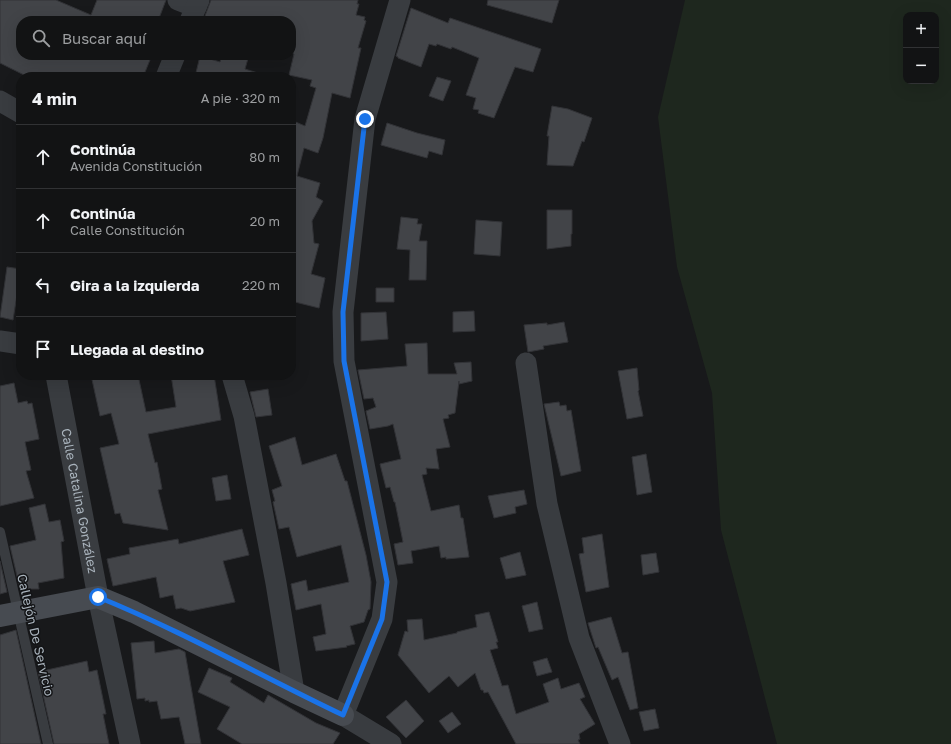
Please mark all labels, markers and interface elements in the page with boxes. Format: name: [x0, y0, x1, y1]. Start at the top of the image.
map controls: [903, 12, 939, 84]
button: +: [903, 12, 939, 48]
search box: [16, 16, 296, 60]
icon: search: [30, 27, 52, 49]
text: Buscar aquí: [62, 29, 146, 47]
button: −: [903, 48, 939, 84]
text: 4 min: [32, 88, 77, 109]
text: A pie · 320 m: [201, 90, 280, 106]
route end: [356, 110, 374, 128]
text: Continúa: [70, 140, 136, 158]
icon: ahead: [32, 146, 54, 168]
text: 80 m: [249, 149, 280, 165]
text: Avenida Constitución: [70, 158, 202, 174]
text: Continúa: [70, 204, 136, 222]
icon: ahead: [32, 210, 54, 232]
text: 20 m: [250, 213, 280, 229]
text: Calle Constitución: [70, 222, 185, 238]
icon: left: [32, 274, 54, 296]
text: Gira a la izquierda: [70, 276, 200, 294]
text: 220 m: [242, 277, 280, 293]
icon: arrive: [32, 338, 54, 360]
text: Llegada al destino: [70, 340, 204, 358]
street label: Calle Catalina González: [58, 427, 101, 575]
street label: Callejón De Servicio: [14, 572, 58, 698]
route start: [89, 588, 107, 606]

